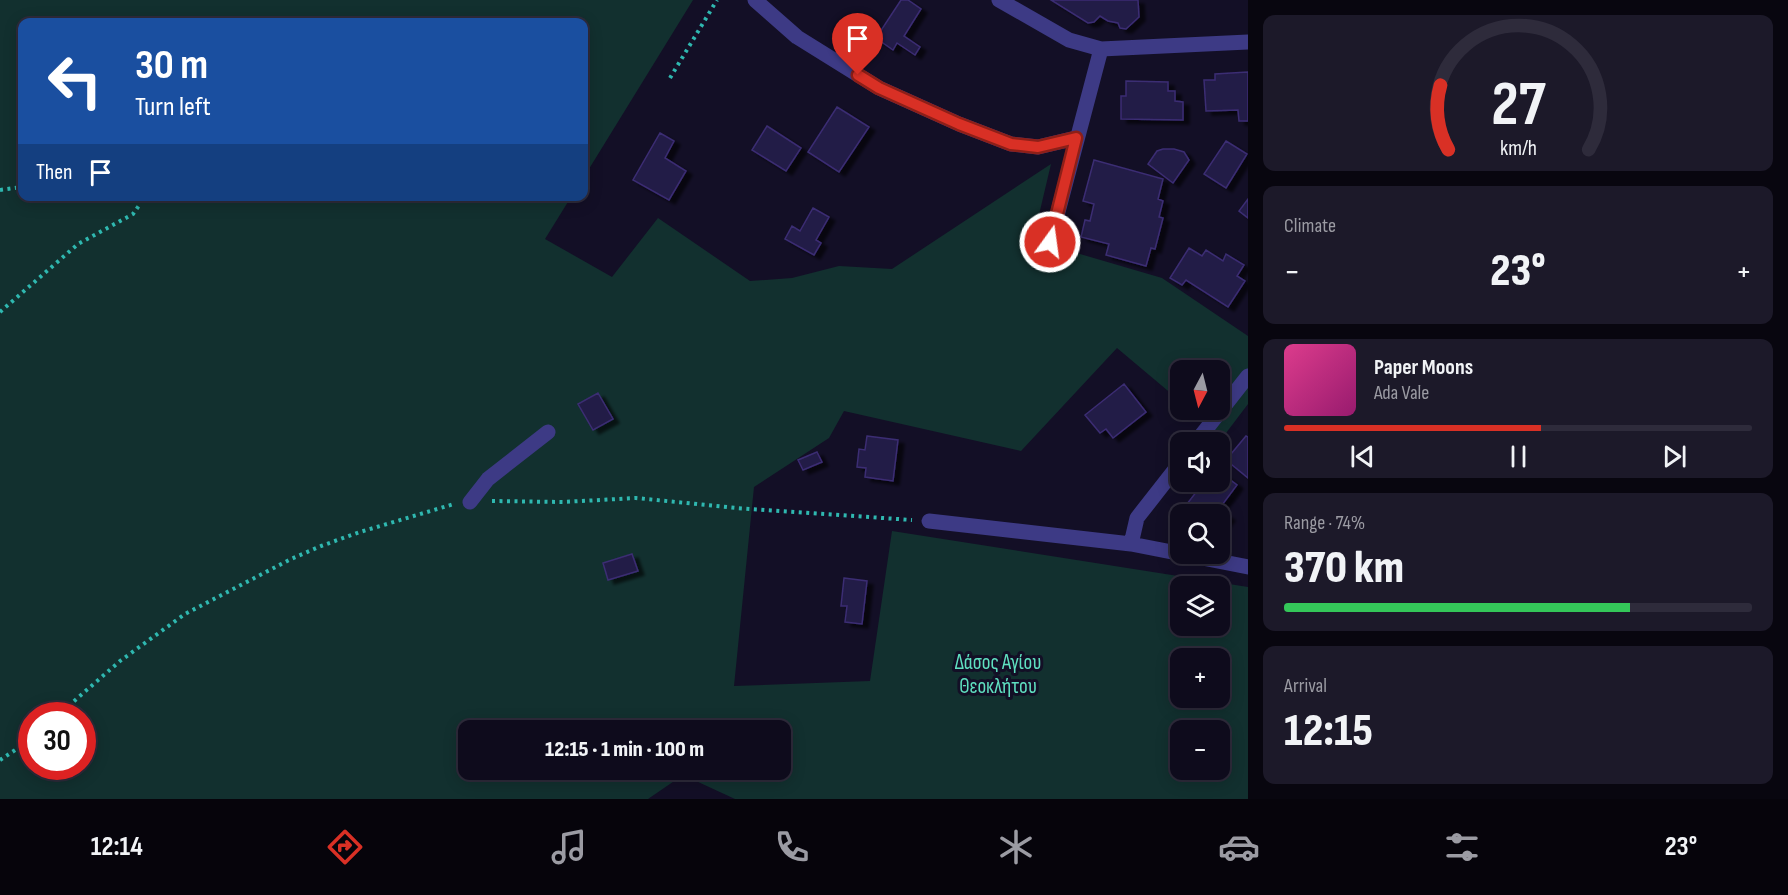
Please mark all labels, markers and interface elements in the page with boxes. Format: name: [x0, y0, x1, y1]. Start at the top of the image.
pin: [832, 13, 883, 75]
icon: arrive: [841, 22, 874, 55]
text: 30 m: [135, 40, 208, 91]
icon: left: [36, 42, 114, 120]
text: 27: [1491, 68, 1546, 143]
text: Turn left: [135, 91, 211, 123]
text: km/h: [1499, 136, 1537, 161]
icon: arrive: [84, 156, 117, 189]
text: Then: [36, 159, 72, 186]
position arrow: [1018, 210, 1082, 274]
text: Climate: [1284, 214, 1336, 238]
text: 23°: [1490, 244, 1546, 299]
text: −: [1284, 252, 1300, 292]
text: +: [1736, 252, 1752, 292]
text: Paper Moons: [1374, 354, 1473, 381]
north arrow: [1170, 360, 1230, 420]
map controls: [1170, 360, 1230, 780]
text: Ada Vale: [1374, 381, 1429, 405]
button: sound: [1170, 432, 1230, 492]
icon: previous: [1346, 440, 1379, 473]
icon: pause: [1502, 440, 1535, 473]
icon: next: [1658, 440, 1691, 473]
button: search: [1170, 504, 1230, 564]
text: Range · 74%: [1284, 511, 1365, 535]
text: 370 km: [1284, 541, 1404, 596]
button: layers: [1170, 576, 1230, 636]
button: +: [1170, 648, 1230, 708]
park label: Δάσος Αγίου Θεοκλήτου: [955, 650, 1041, 699]
text: Arrival: [1284, 674, 1327, 698]
speed limit sign: 30: [18, 702, 96, 780]
text: 12:15: [1284, 704, 1373, 759]
button: −: [1170, 720, 1230, 780]
text: 12:15 · 1 min · 100 m: [545, 736, 704, 763]
icon: directions: [324, 826, 366, 868]
icon: music: [548, 826, 590, 868]
icon: phone: [771, 826, 813, 868]
icon: climate: [995, 826, 1037, 868]
icon: car: [1218, 826, 1260, 868]
icon: filters: [1441, 826, 1483, 868]
text: 12:14: [91, 831, 143, 863]
text: 23°: [1665, 831, 1697, 863]

